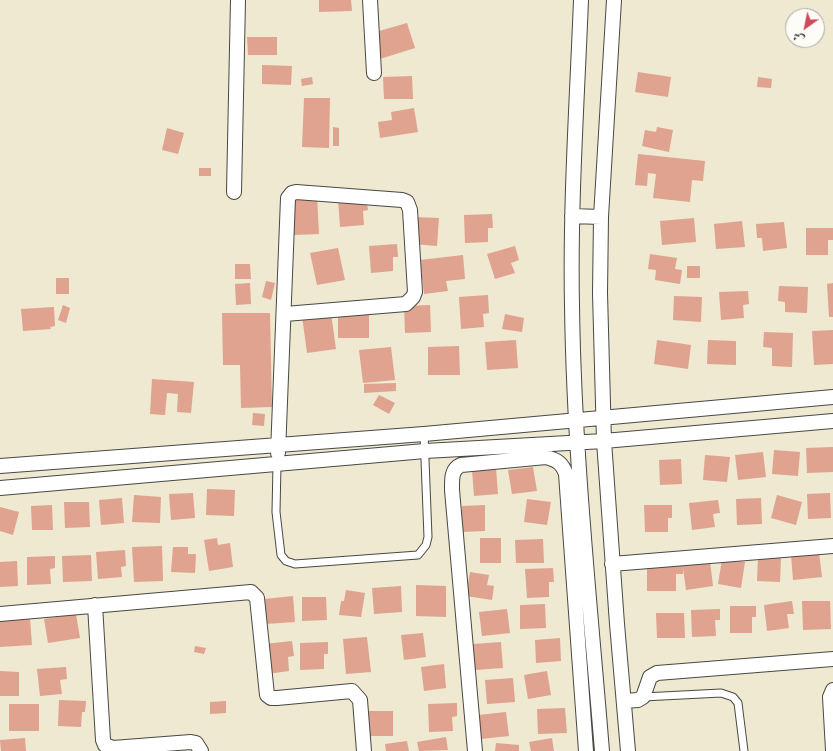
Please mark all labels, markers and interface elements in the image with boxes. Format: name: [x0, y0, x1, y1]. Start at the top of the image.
north arrow: [785, 8, 825, 48]
text: ش: [791, 28, 807, 46]

